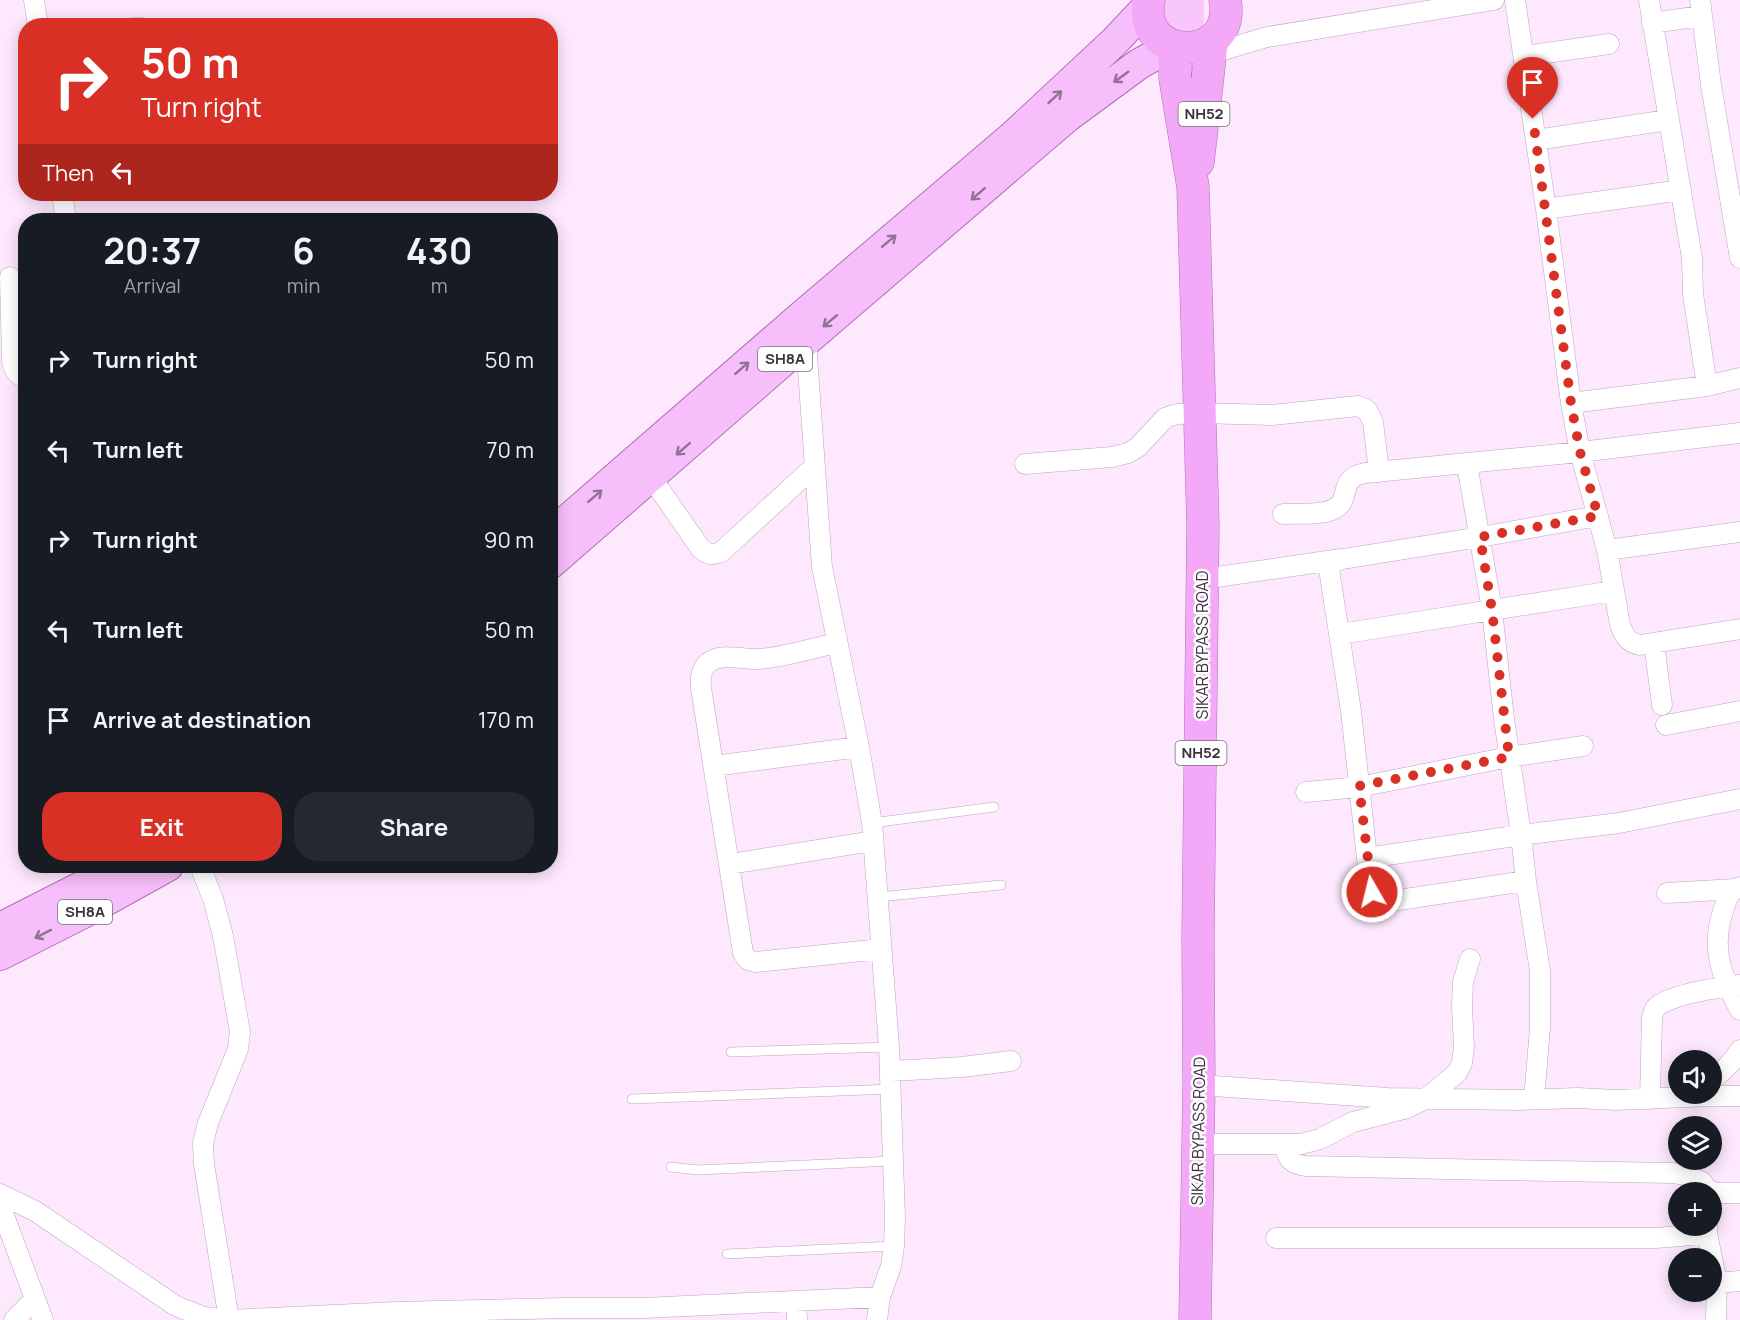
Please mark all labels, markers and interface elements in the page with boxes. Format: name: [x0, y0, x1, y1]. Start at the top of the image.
text: 50 m: [141, 33, 239, 91]
icon: right: [42, 42, 120, 120]
pin: [1507, 57, 1558, 119]
icon: arrive: [1516, 66, 1549, 99]
one-way arrow: [1114, 70, 1130, 83]
text: Turn right: [141, 88, 262, 125]
one-way arrow: [1047, 90, 1062, 104]
road number: NH52: [1178, 102, 1230, 126]
icon: left: [106, 156, 139, 189]
text: Then: [42, 158, 94, 188]
one-way arrow: [971, 187, 986, 201]
text: 20:37: [104, 226, 201, 275]
text: 6: [292, 226, 315, 275]
text: 430: [406, 226, 472, 275]
one-way arrow: [881, 234, 896, 248]
text: Arrival: [124, 272, 181, 299]
text: min: [287, 272, 320, 299]
text: m: [431, 272, 448, 299]
one-way arrow: [823, 314, 838, 328]
icon: right: [42, 344, 75, 377]
text: Turn right: [93, 345, 198, 375]
text: 50 m: [485, 345, 534, 375]
road number: SH8A: [758, 347, 812, 371]
one-way arrow: [734, 361, 749, 375]
icon: left: [42, 434, 75, 467]
text: Turn left: [93, 435, 183, 465]
text: 70 m: [486, 435, 534, 465]
one-way arrow: [676, 442, 691, 456]
one-way arrow: [587, 490, 603, 503]
icon: right: [42, 524, 75, 557]
text: Turn right: [93, 525, 198, 555]
text: 90 m: [484, 525, 534, 555]
street label: SIKAR BYPASS ROAD: [1191, 570, 1213, 719]
icon: left: [42, 614, 75, 647]
text: Turn left: [93, 615, 183, 645]
text: 50 m: [485, 615, 534, 645]
icon: arrive: [42, 704, 75, 737]
text: Arrive at destination: [93, 705, 311, 735]
text: 170 m: [478, 705, 534, 735]
road number: NH52: [1176, 741, 1226, 765]
button: Exit: [42, 792, 282, 861]
button: Share: [294, 792, 534, 861]
position arrow: [1340, 860, 1404, 924]
road number: SH8A: [58, 900, 112, 924]
one-way arrow: [34, 928, 52, 940]
map controls: [1668, 1050, 1722, 1302]
button: sound: [1668, 1050, 1722, 1104]
street label: SIKAR BYPASS ROAD: [1186, 1056, 1210, 1206]
button: layers: [1668, 1116, 1722, 1170]
button: +: [1668, 1182, 1722, 1236]
button: −: [1668, 1248, 1722, 1302]

